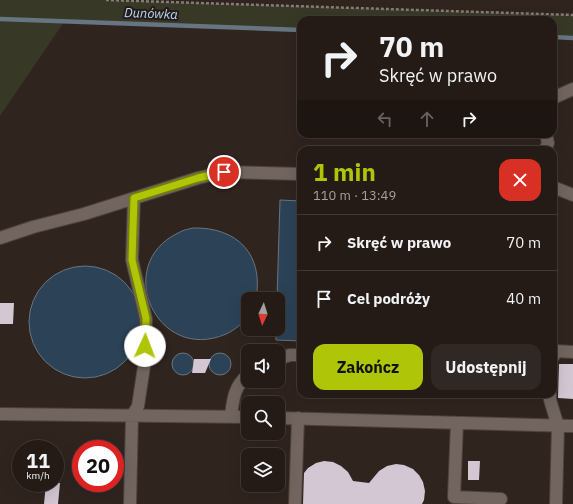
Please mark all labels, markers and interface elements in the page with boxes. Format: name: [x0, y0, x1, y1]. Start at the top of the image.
water label: Dunówka: [124, 4, 178, 23]
text: 70 m: [379, 28, 444, 65]
icon: right: [313, 32, 365, 84]
text: Skręć w prawo: [379, 64, 497, 87]
icon: left: [374, 108, 396, 130]
icon: ahead: [416, 108, 438, 130]
icon: right: [458, 108, 480, 130]
pin: [207, 155, 241, 189]
text: 1 min: [313, 156, 376, 188]
button: close: [499, 159, 541, 201]
icon: arrive: [213, 161, 235, 183]
text: 110 m · 13:49: [313, 187, 396, 204]
icon: right: [313, 232, 335, 254]
text: Skręć w prawo: [347, 233, 451, 252]
text: 70 m: [506, 233, 541, 252]
icon: arrive: [313, 288, 335, 310]
text: Cel podróży: [347, 289, 430, 308]
text: 40 m: [506, 289, 541, 308]
north arrow: [241, 292, 285, 336]
map controls: [241, 292, 285, 492]
position arrow: [124, 325, 166, 367]
button: sound: [241, 344, 285, 388]
button: Zakończ: [313, 344, 423, 390]
button: Udostępnij: [431, 344, 541, 390]
button: search: [241, 396, 285, 440]
speed limit sign: 20: [72, 440, 124, 492]
text: 11: [26, 447, 50, 474]
button: layers: [241, 448, 285, 492]
text: km/h: [26, 469, 50, 482]

